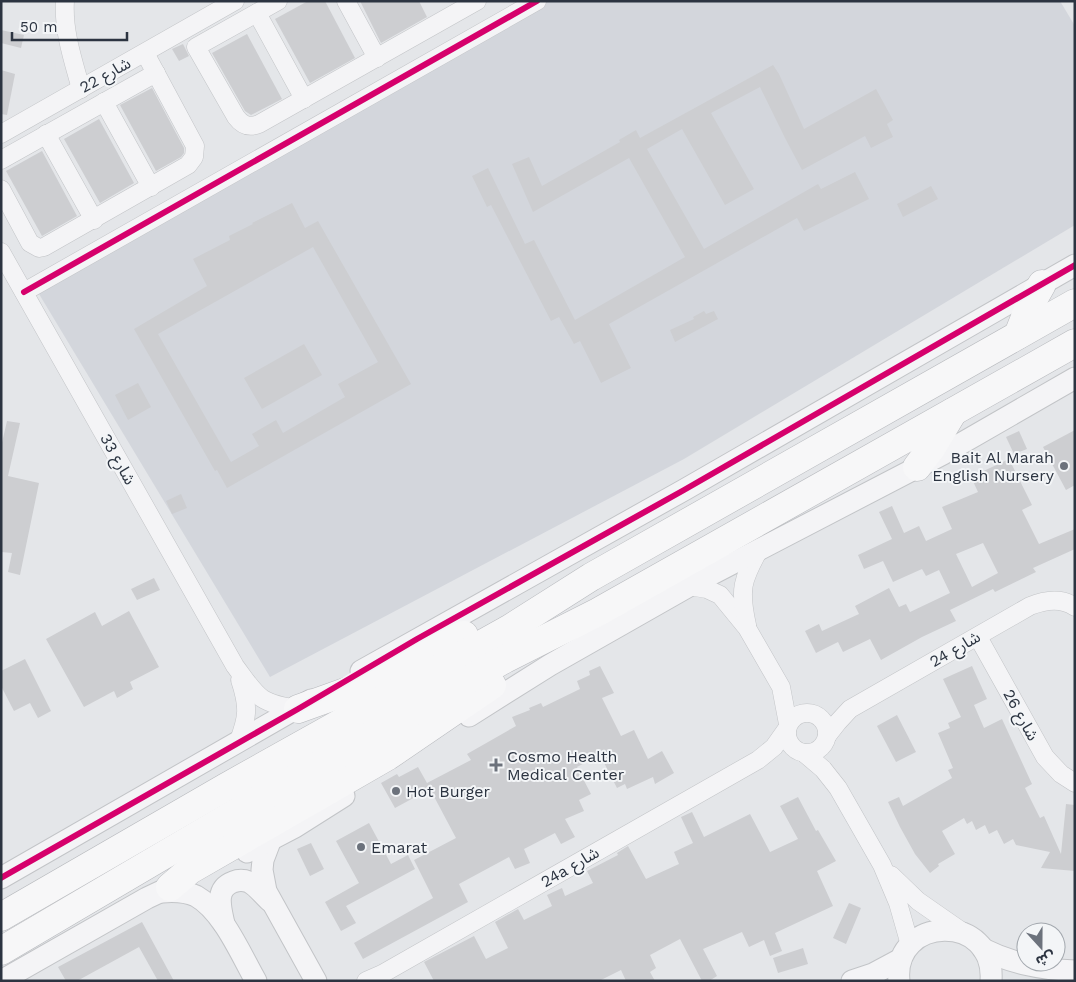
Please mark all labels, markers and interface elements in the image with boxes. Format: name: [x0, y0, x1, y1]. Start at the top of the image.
scale bar: [12, 10, 128, 42]
text: 50 m: [20, 18, 57, 36]
street label: شارع 22: [76, 53, 135, 99]
street label: شارع 33: [94, 430, 140, 489]
place label: Bait Al Marah English Nursery: [932, 448, 1055, 485]
marker: Bait Al Marah English Nursery: [1058, 460, 1070, 472]
street label: شارع 24: [926, 627, 985, 674]
street label: شارع 26: [997, 686, 1043, 745]
place label: Cosmo Health Medical Center: [507, 747, 625, 784]
marker: Cosmo Health Medical Center: [489, 758, 503, 772]
place label: Hot Burger: [406, 782, 490, 801]
marker: Hot Burger: [390, 785, 402, 797]
place label: Emarat: [371, 838, 428, 857]
marker: Emarat: [355, 841, 367, 853]
street label: 24a شارع: [538, 843, 604, 894]
north arrow: [1016, 922, 1066, 972]
text: ش: [1034, 948, 1057, 970]

